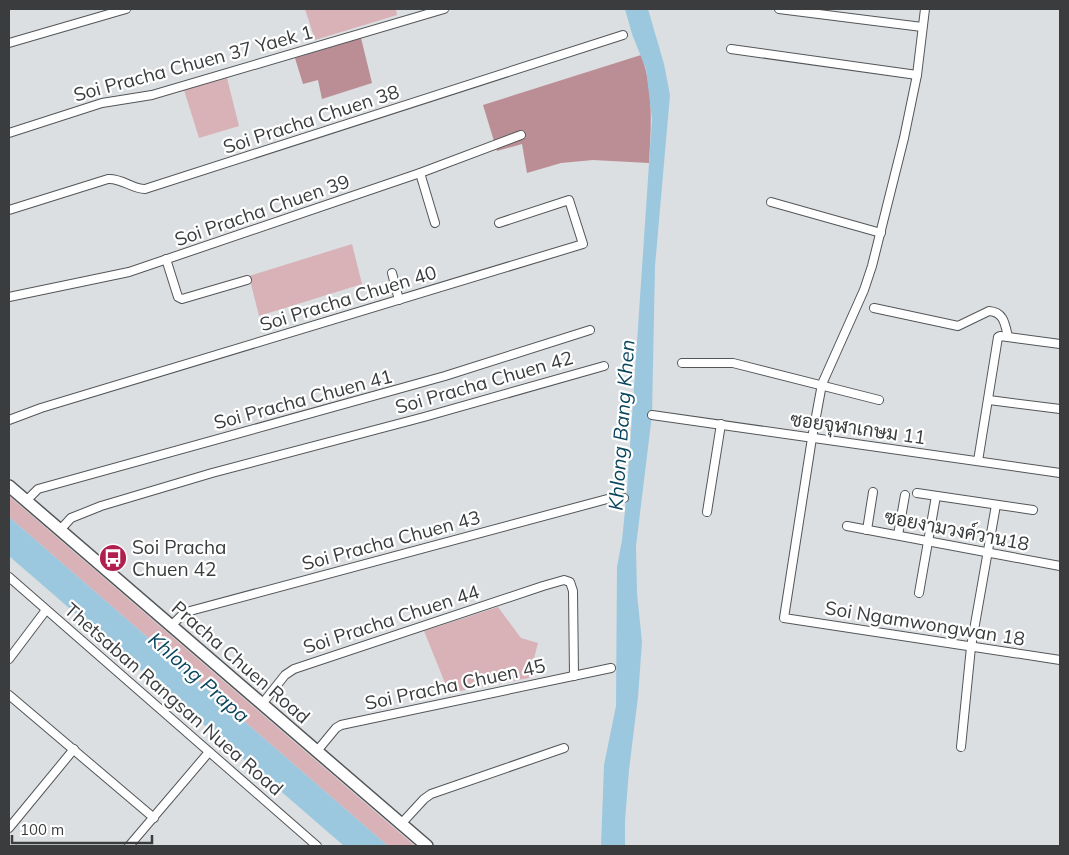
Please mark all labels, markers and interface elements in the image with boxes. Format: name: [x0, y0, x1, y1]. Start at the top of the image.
street label: Soi Pracha Chuen 37 Yaek 1: [71, 19, 315, 107]
street label: Soi Pracha Chuen 38: [220, 79, 402, 159]
street label: Soi Pracha Chuen 39: [171, 169, 353, 251]
street label: Soi Pracha Chuen 40: [257, 260, 439, 336]
water label: Khlong Bang Khen: [603, 339, 639, 511]
street label: Soi Pracha Chuen 42: [392, 345, 576, 419]
street label: Soi Pracha Chuen 41: [211, 364, 395, 434]
street label: ซอยจุฬาเกษม 11: [789, 407, 927, 450]
street label: ซอยงามวงค์วาน18: [883, 504, 1031, 556]
street label: Soi Pracha Chuen 43: [299, 505, 483, 575]
place label: Soi Pracha Chuen 42: [132, 535, 227, 581]
bus stop icon: Soi Pracha Chuen 42: [98, 543, 128, 573]
street label: Soi Pracha Chuen 44: [300, 579, 482, 659]
street label: Pracha Chuen Road: [167, 595, 315, 729]
street label: Soi Ngamwongwan 18: [823, 595, 1027, 651]
street label: Thetsaban Rangsan Nuea Road: [60, 598, 288, 800]
water label: Khlong Prapa: [143, 626, 255, 728]
street label: Soi Pracha Chuen 45: [363, 653, 547, 715]
scale bar: [12, 812, 152, 844]
text: 100 m: [20, 820, 64, 839]

